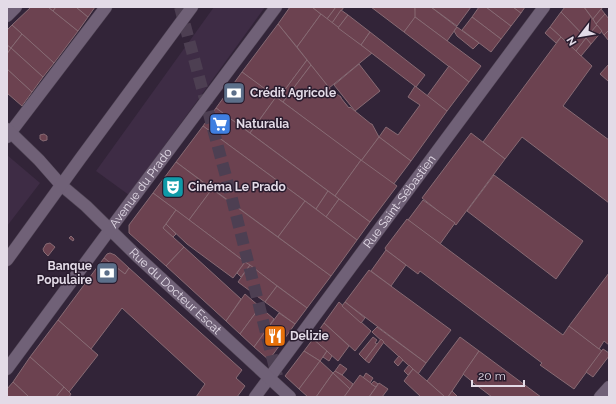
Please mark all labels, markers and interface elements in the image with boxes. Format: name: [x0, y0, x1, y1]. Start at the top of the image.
north arrow: [560, 16, 600, 56]
text: N: [564, 34, 580, 48]
bank icon: Crédit Agricole: [221, 80, 247, 106]
place label: Crédit Agricole: [250, 86, 336, 100]
supermarket icon: Naturalia: [207, 111, 233, 137]
place label: Naturalia: [236, 117, 289, 131]
street label: Avenue du Prado: [107, 146, 175, 231]
street label: Rue Saint-Sébastien: [360, 152, 439, 251]
theatre icon: Cinéma Le Prado: [160, 174, 186, 200]
place label: Cinéma Le Prado: [188, 180, 286, 194]
street label: Rue du Docteur Escat: [126, 245, 224, 337]
place label: Banque Populaire: [37, 259, 92, 287]
bank icon: Banque Populaire: [94, 260, 120, 286]
restaurant icon: Delizie: [262, 323, 288, 349]
place label: Delizie: [290, 329, 329, 343]
scale bar: [472, 362, 524, 388]
text: 20 m: [478, 369, 506, 383]

